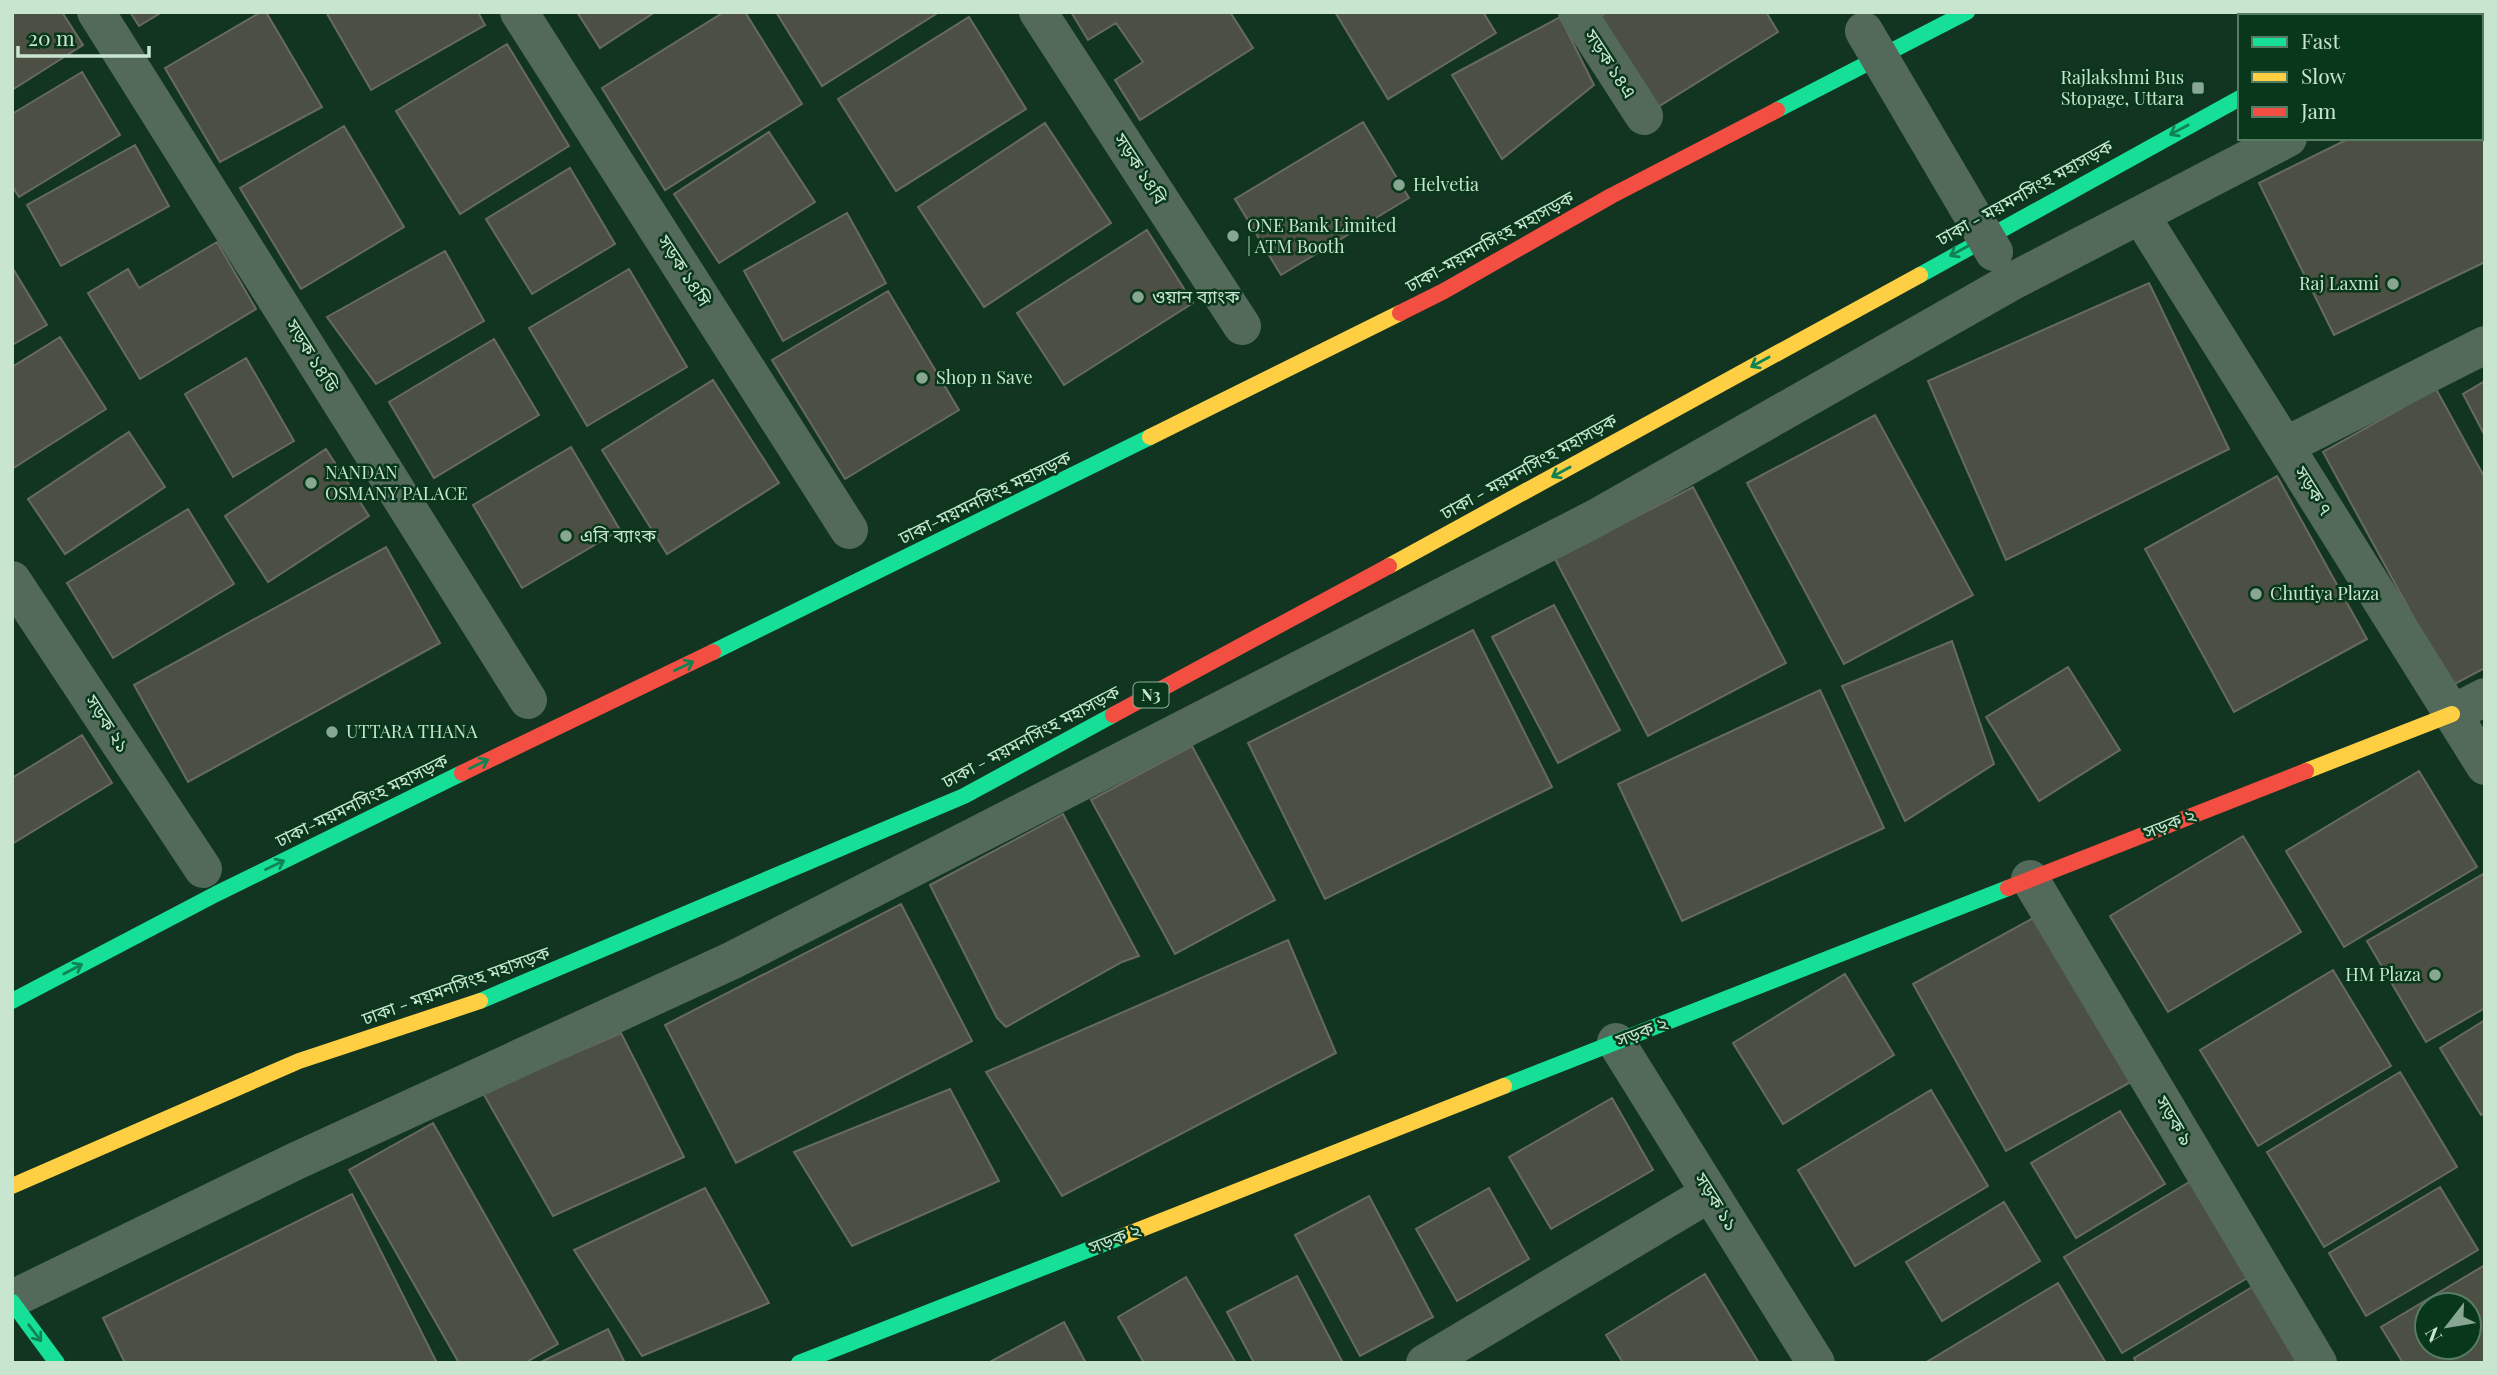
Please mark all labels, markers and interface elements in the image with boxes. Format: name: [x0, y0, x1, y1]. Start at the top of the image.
scale bar: [18, 14, 149, 58]
legend: [2238, 14, 2483, 140]
text: 20 m: [28, 23, 75, 51]
street label: সড়ক ১৪এ: [1579, 24, 1642, 102]
text: Fast: [2301, 26, 2340, 54]
text: Slow: [2301, 61, 2346, 89]
place label: Rajlakshmi Bus Stopage, Uttara: [2060, 65, 2184, 110]
marker: Rajlakshmi Bus Stopage, Uttara: [2190, 80, 2206, 96]
text: Jam: [2300, 96, 2337, 124]
one-way arrow: [2170, 123, 2190, 137]
street label: সড়ক ১৪বি: [1108, 128, 1173, 209]
street label: ঢাকা - ময়মনসিংহ মহাসড়ক: [1931, 133, 2117, 251]
place label: Helvetia: [1413, 172, 1479, 196]
marker: Helvetia: [1391, 177, 1407, 193]
street label: ঢাকা-ময়মনসিংহ মহাসড়ক: [1400, 185, 1578, 298]
place label: ONE Bank Limited | ATM Booth: [1247, 213, 1397, 258]
marker: ONE Bank Limited | ATM Booth: [1225, 228, 1241, 244]
street label: সড়ক ১৪সি: [652, 229, 717, 311]
one-way arrow: [1949, 245, 1970, 259]
place label: Raj Laxmi: [2299, 271, 2379, 295]
marker: Raj Laxmi: [2385, 276, 2401, 292]
place label: ওয়ান ব্যাংক: [1152, 284, 1240, 308]
marker: ওয়ান ব্যাংক: [1130, 289, 1146, 305]
street label: সড়ক ১৪ডি: [280, 314, 345, 397]
one-way arrow: [1750, 356, 1771, 369]
place label: Shop n Save: [936, 365, 1033, 389]
marker: Shop n Save: [914, 370, 930, 386]
street label: ঢাকা - ময়মনসিংহ মহাসড়ক: [1435, 407, 1621, 525]
street label: ঢাকা-ময়মনসিংহ মহাসড়ক: [893, 445, 1075, 550]
place label: NANDAN OSMANY PALACE: [325, 460, 468, 505]
street label: সড়ক ৭: [2289, 460, 2338, 520]
one-way arrow: [1551, 466, 1572, 479]
marker: NANDAN OSMANY PALACE: [303, 475, 319, 491]
place label: এবি ব্যাংক: [580, 523, 656, 547]
marker: এবি ব্যাংক: [558, 528, 574, 544]
place label: Chutiya Plaza: [2270, 581, 2379, 605]
marker: Chutiya Plaza: [2248, 586, 2264, 602]
one-way arrow: [673, 659, 694, 672]
street label: ঢাকা - ময়মনসিংহ মহাসড়ক: [937, 679, 1124, 794]
road number: N3: [1134, 682, 1168, 708]
street label: সড়ক ২১: [80, 689, 135, 757]
place label: UTTARA THANA: [346, 719, 478, 743]
marker: UTTARA THANA: [324, 724, 340, 740]
street label: ঢাকা-ময়মনসিংহ মহাসড়ক: [270, 748, 452, 853]
one-way arrow: [468, 757, 489, 771]
street label: সড়ক ২: [2139, 802, 2199, 844]
one-way arrow: [264, 858, 285, 872]
street label: ঢাকা - ময়মনসিংহ মহাসড়ক: [358, 940, 553, 1031]
one-way arrow: [62, 962, 83, 976]
place label: HM Plaza: [2345, 962, 2421, 986]
marker: HM Plaza: [2427, 967, 2443, 983]
street label: সড়ক ২: [1611, 1010, 1671, 1052]
street label: সড়ক ৯: [2150, 1090, 2199, 1150]
street label: সড়ক ১১: [1689, 1167, 1744, 1235]
street label: সড়ক ২: [1084, 1217, 1144, 1259]
north arrow: [2413, 1291, 2483, 1361]
text: N: [2418, 1322, 2447, 1348]
one-way arrow: [27, 1323, 42, 1341]

